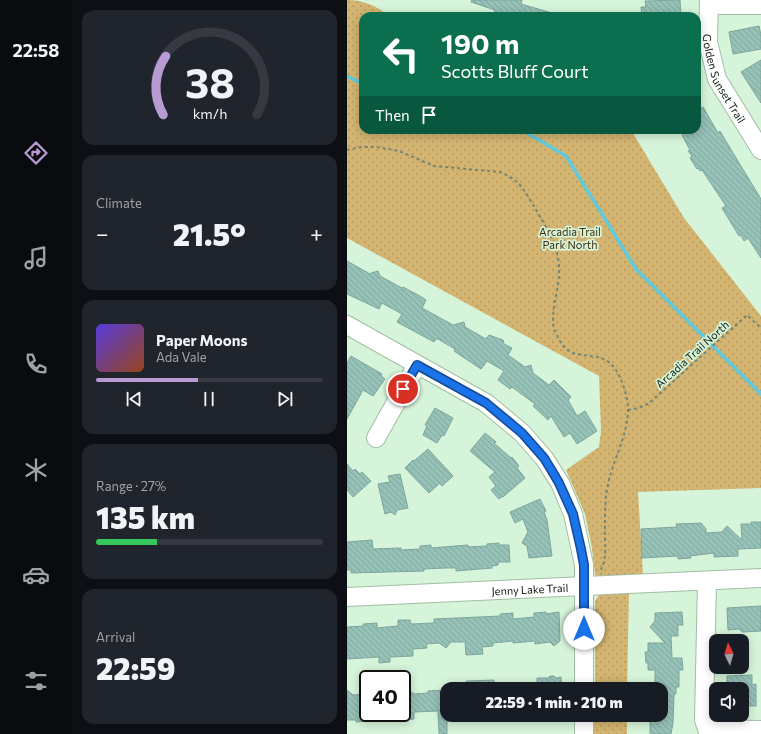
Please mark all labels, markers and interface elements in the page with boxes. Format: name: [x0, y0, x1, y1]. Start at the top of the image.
text: 190 m: [441, 26, 519, 60]
icon: left: [375, 28, 427, 80]
street label: Golden Sunset Trail: [702, 34, 749, 125]
text: 22:58: [13, 39, 59, 61]
text: 38: [185, 56, 234, 107]
text: Scotts Bluff Court: [441, 60, 589, 82]
text: km/h: [192, 104, 227, 122]
icon: arrive: [418, 104, 440, 126]
text: Then: [375, 106, 410, 124]
icon: directions: [22, 139, 50, 167]
text: Climate: [96, 195, 142, 211]
text: 21.5°: [173, 215, 246, 252]
text: −: [96, 220, 109, 247]
text: +: [310, 220, 323, 247]
park label: Arcadia Trail Park North: [539, 225, 601, 251]
icon: music: [22, 244, 50, 272]
street label: Arcadia Trail North: [653, 318, 731, 390]
text: Paper Moons: [156, 331, 247, 349]
text: Ada Vale: [156, 349, 207, 365]
icon: phone: [22, 350, 50, 378]
pin: [386, 372, 420, 406]
icon: arrive: [392, 378, 414, 400]
icon: previous: [123, 388, 145, 410]
icon: pause: [198, 388, 220, 410]
icon: next: [274, 388, 296, 410]
icon: climate: [22, 456, 50, 484]
text: Range · 27%: [96, 478, 166, 494]
text: 135 km: [96, 498, 195, 535]
icon: car: [22, 561, 50, 589]
street label: Jenny Lake Trail: [491, 580, 569, 598]
position arrow: [563, 608, 605, 650]
text: Arrival: [96, 629, 135, 645]
north arrow: [709, 634, 749, 674]
map controls: [709, 634, 749, 722]
text: 22:59: [96, 649, 175, 686]
icon: filters: [22, 667, 50, 695]
speed limit sign: 40: [359, 670, 411, 722]
button: sound: [709, 682, 749, 722]
text: 22:59 · 1 min · 210 m: [485, 693, 623, 711]

